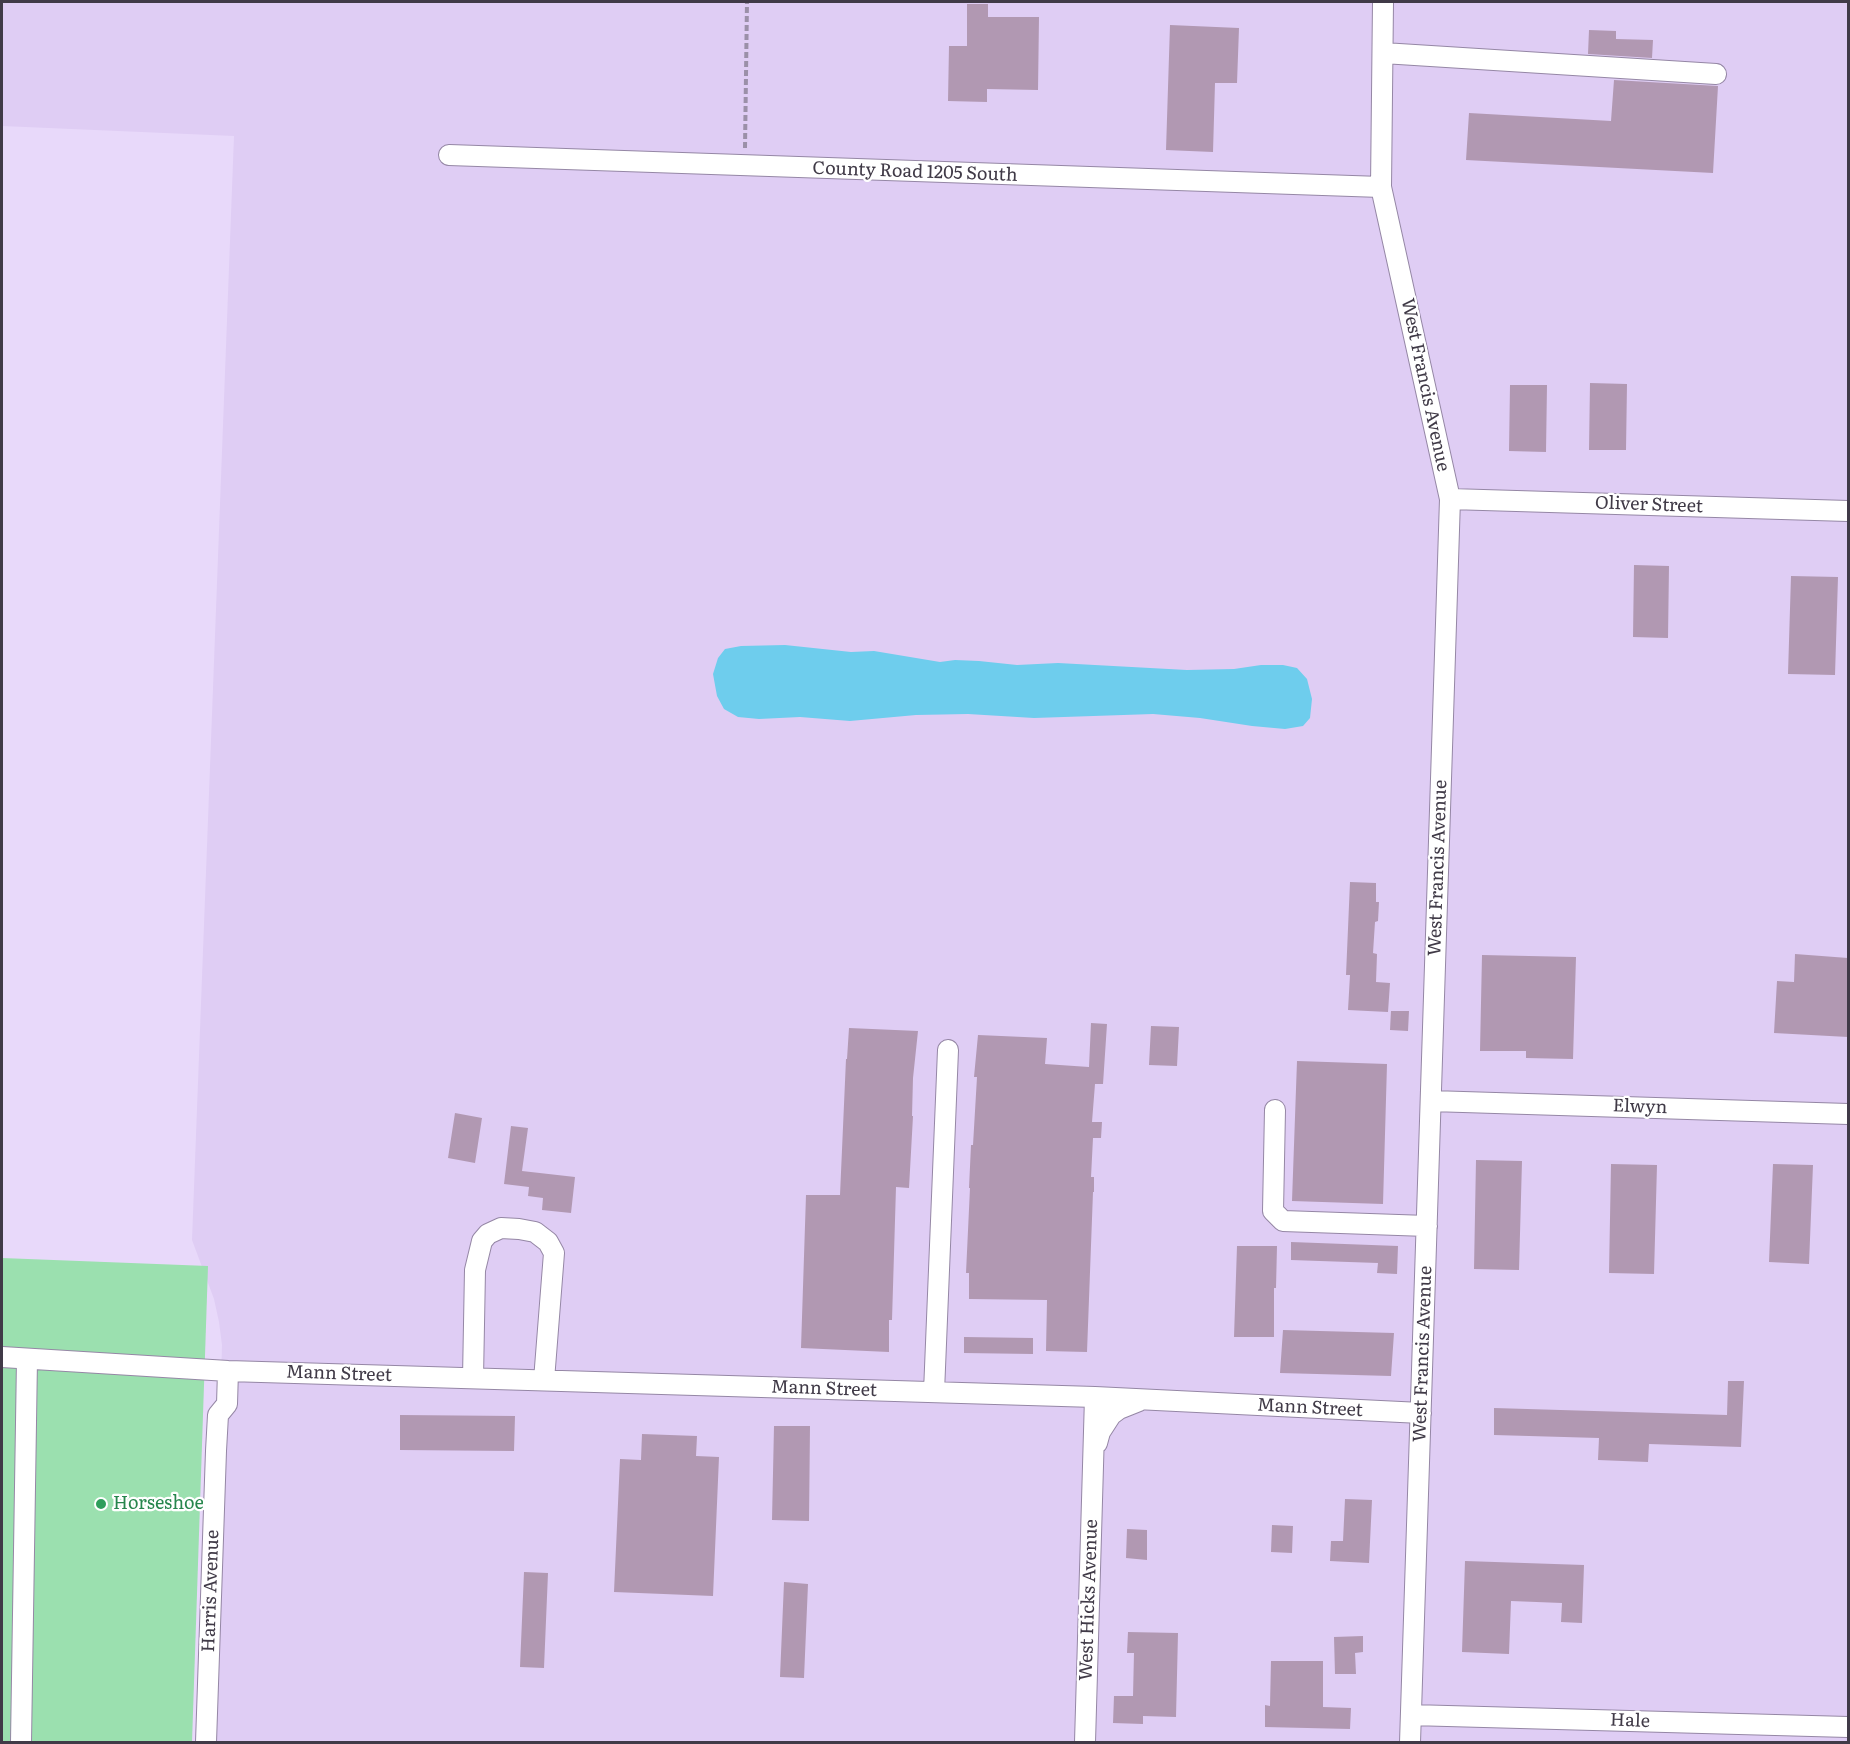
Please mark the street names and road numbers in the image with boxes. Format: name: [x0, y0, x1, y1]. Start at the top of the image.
street label: County Road 1205 South: [812, 158, 1018, 186]
street label: West Francis Avenue: [1396, 296, 1454, 474]
street label: Oliver Street: [1595, 492, 1703, 518]
street label: West Francis Avenue: [1424, 779, 1452, 957]
street label: Elwyn: [1612, 1095, 1668, 1119]
street label: West Francis Avenue: [1409, 1265, 1437, 1443]
street label: Mann Street: [286, 1361, 392, 1387]
street label: Mann Street: [771, 1376, 877, 1402]
street label: Mann Street: [1257, 1394, 1363, 1422]
street label: West Hicks Avenue: [1075, 1519, 1103, 1681]
street label: Harris Avenue: [198, 1529, 224, 1653]
street label: Hale: [1610, 1710, 1650, 1732]

